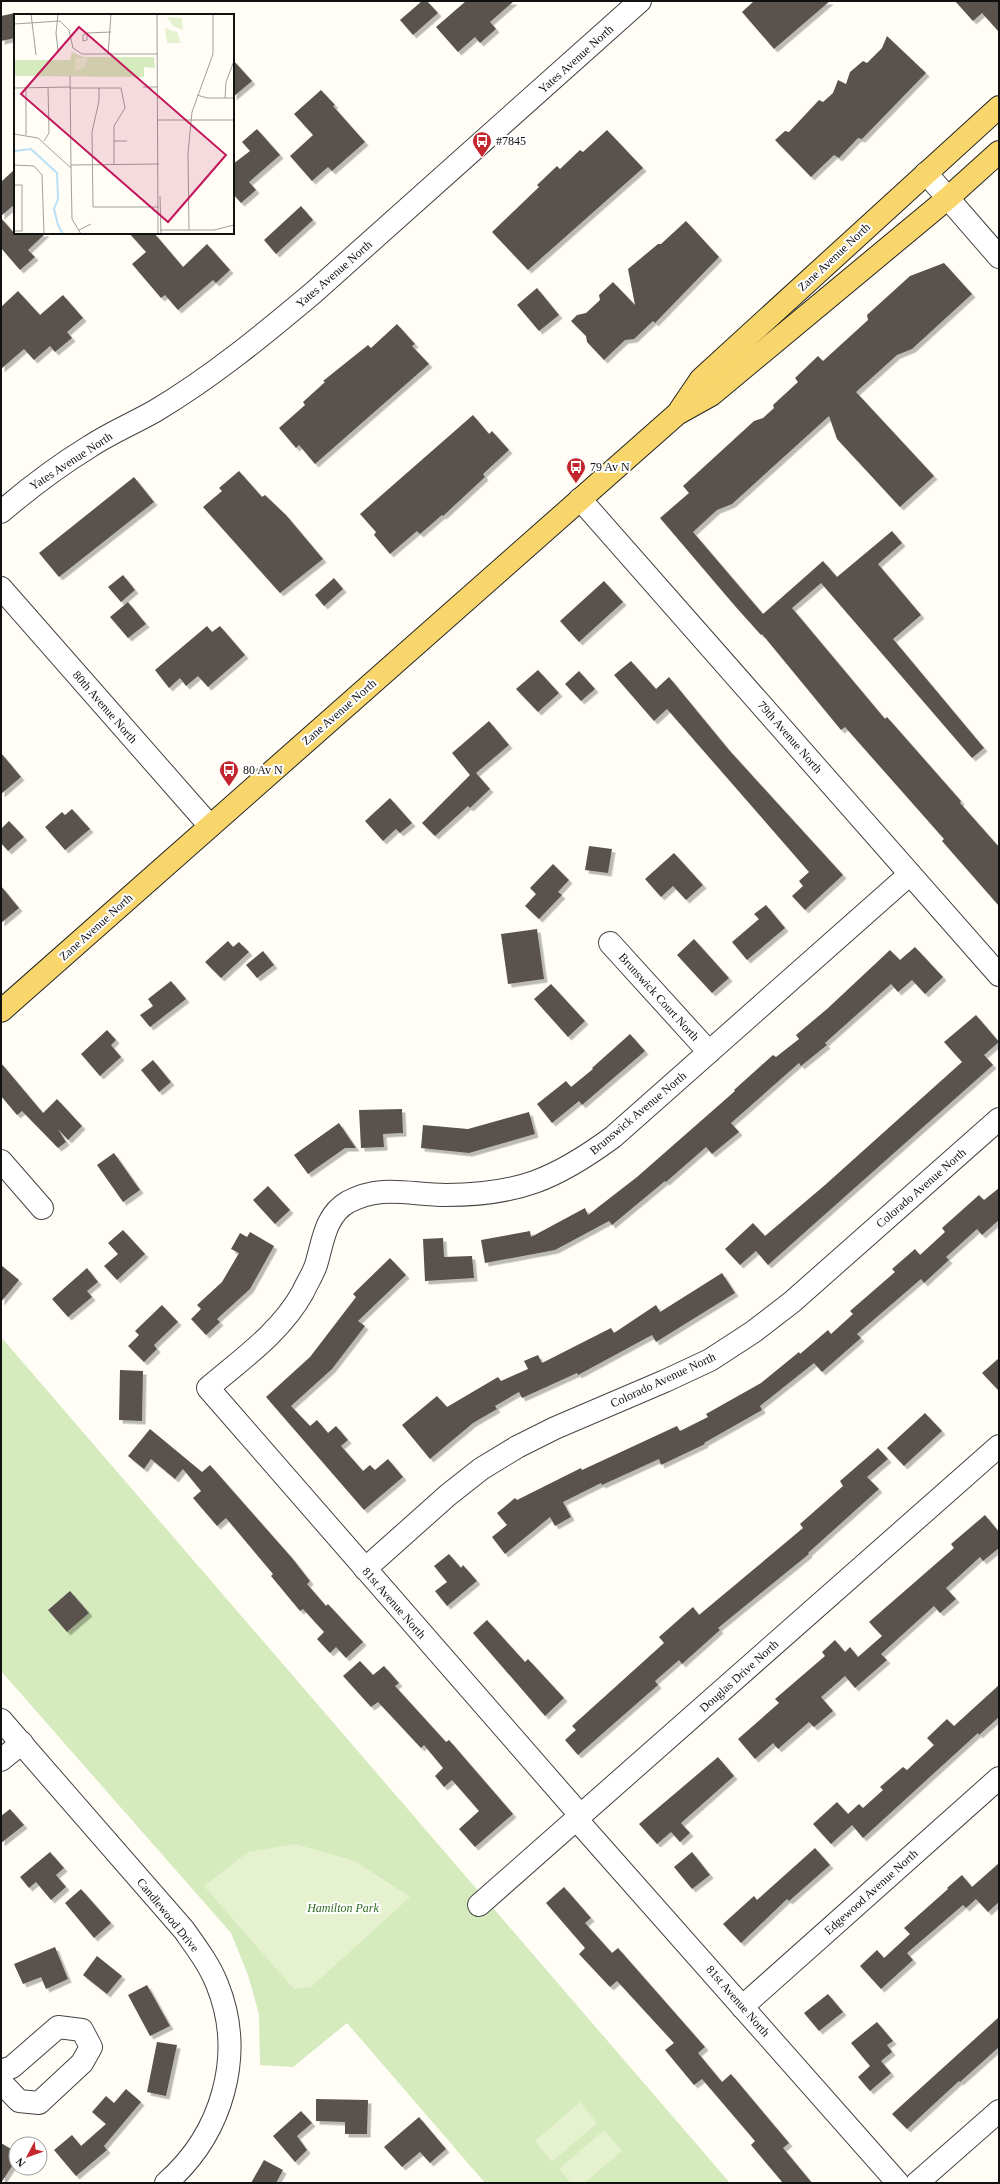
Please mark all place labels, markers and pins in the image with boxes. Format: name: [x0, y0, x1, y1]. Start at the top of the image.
bus stop icon: #7845: [471, 130, 493, 158]
place label: #7845: [496, 134, 526, 148]
bus stop icon: 79 Av N: [565, 456, 587, 484]
place label: 79 Av N: [590, 460, 630, 474]
bus stop icon: 80 Av N: [218, 759, 240, 787]
place label: 80 Av N: [243, 763, 283, 777]

